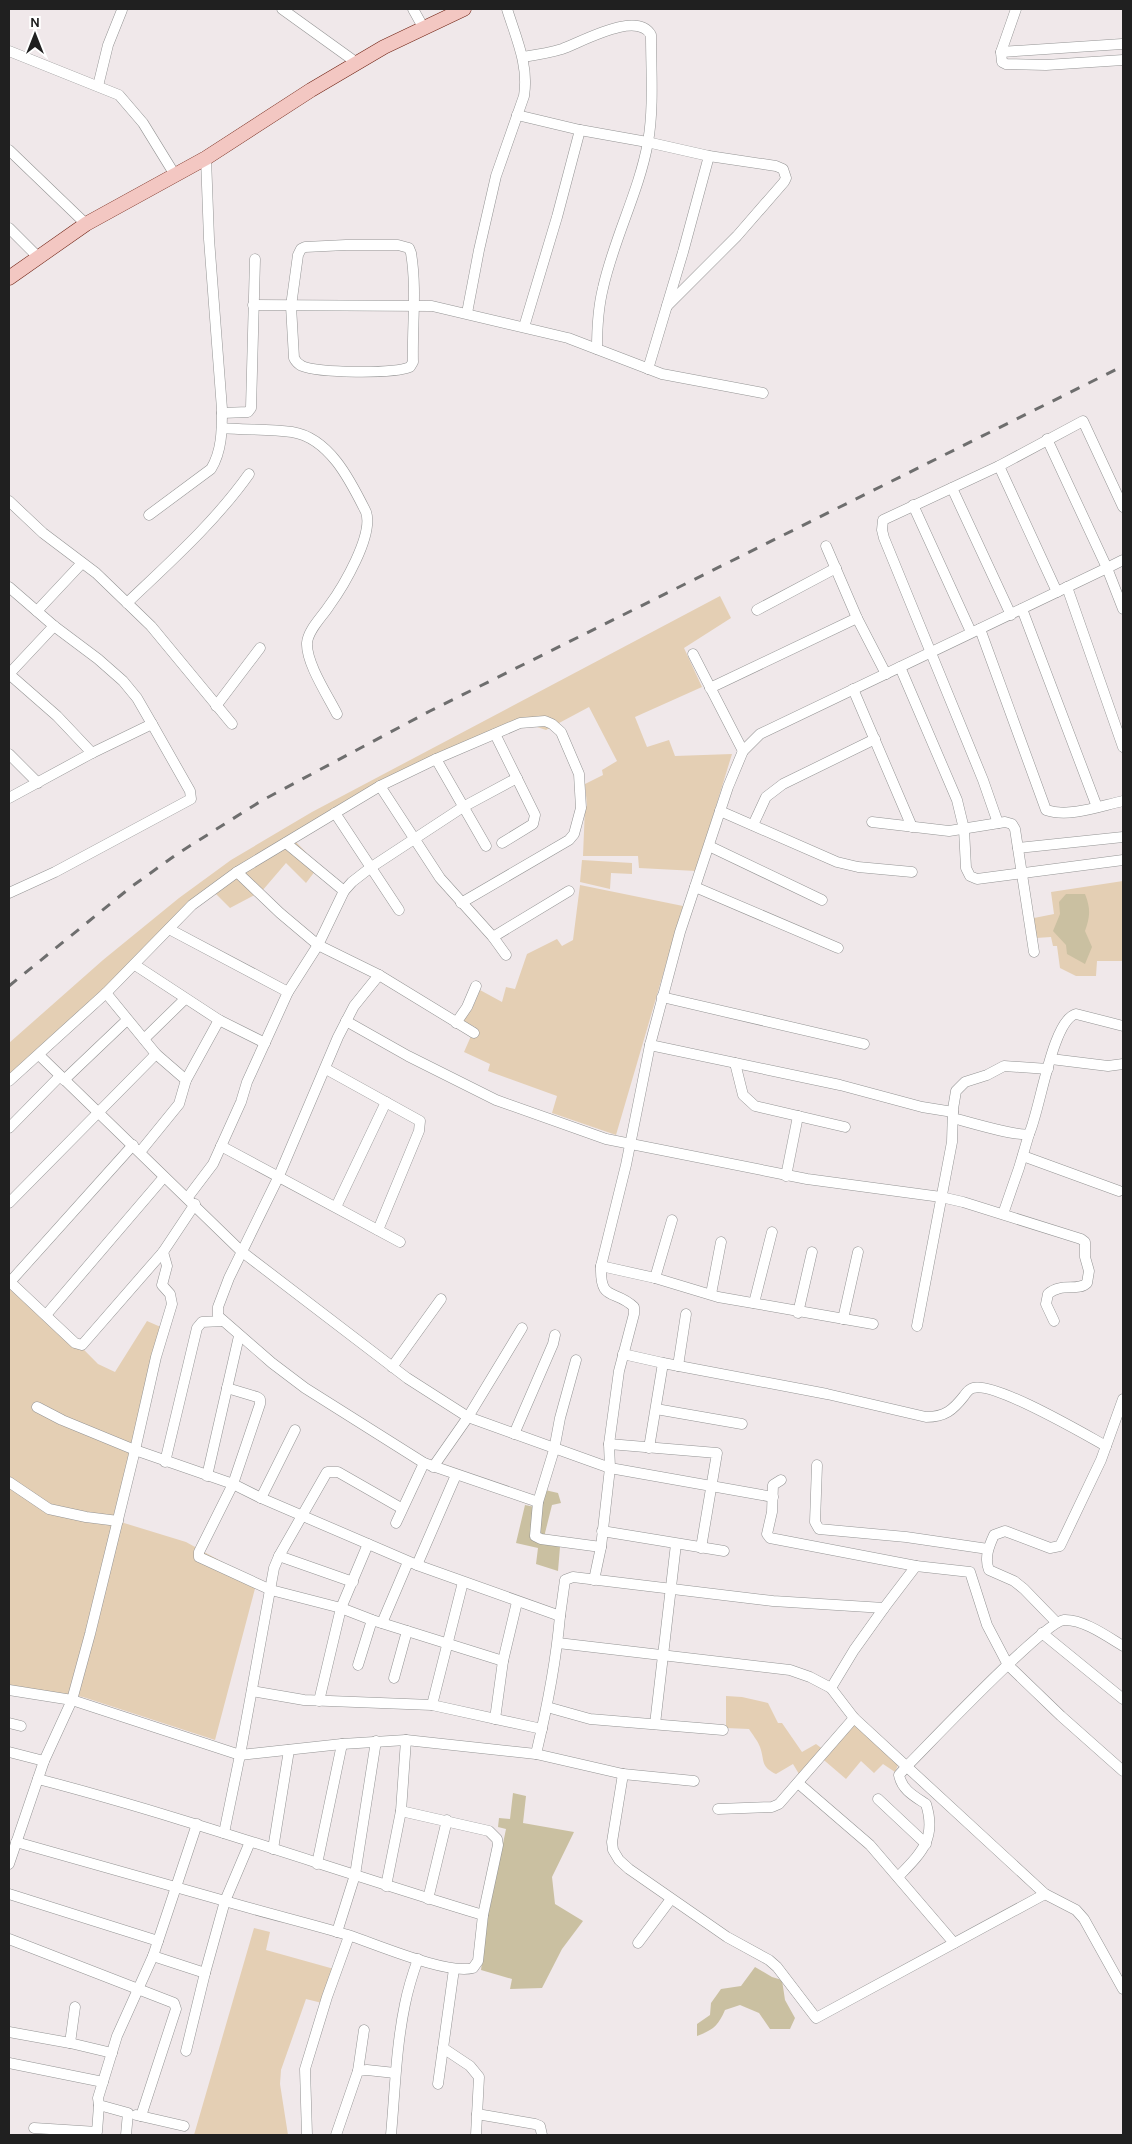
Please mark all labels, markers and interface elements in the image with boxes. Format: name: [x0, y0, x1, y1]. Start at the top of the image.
north arrow: [10, 10, 60, 60]
text: N: [30, 14, 40, 31]

